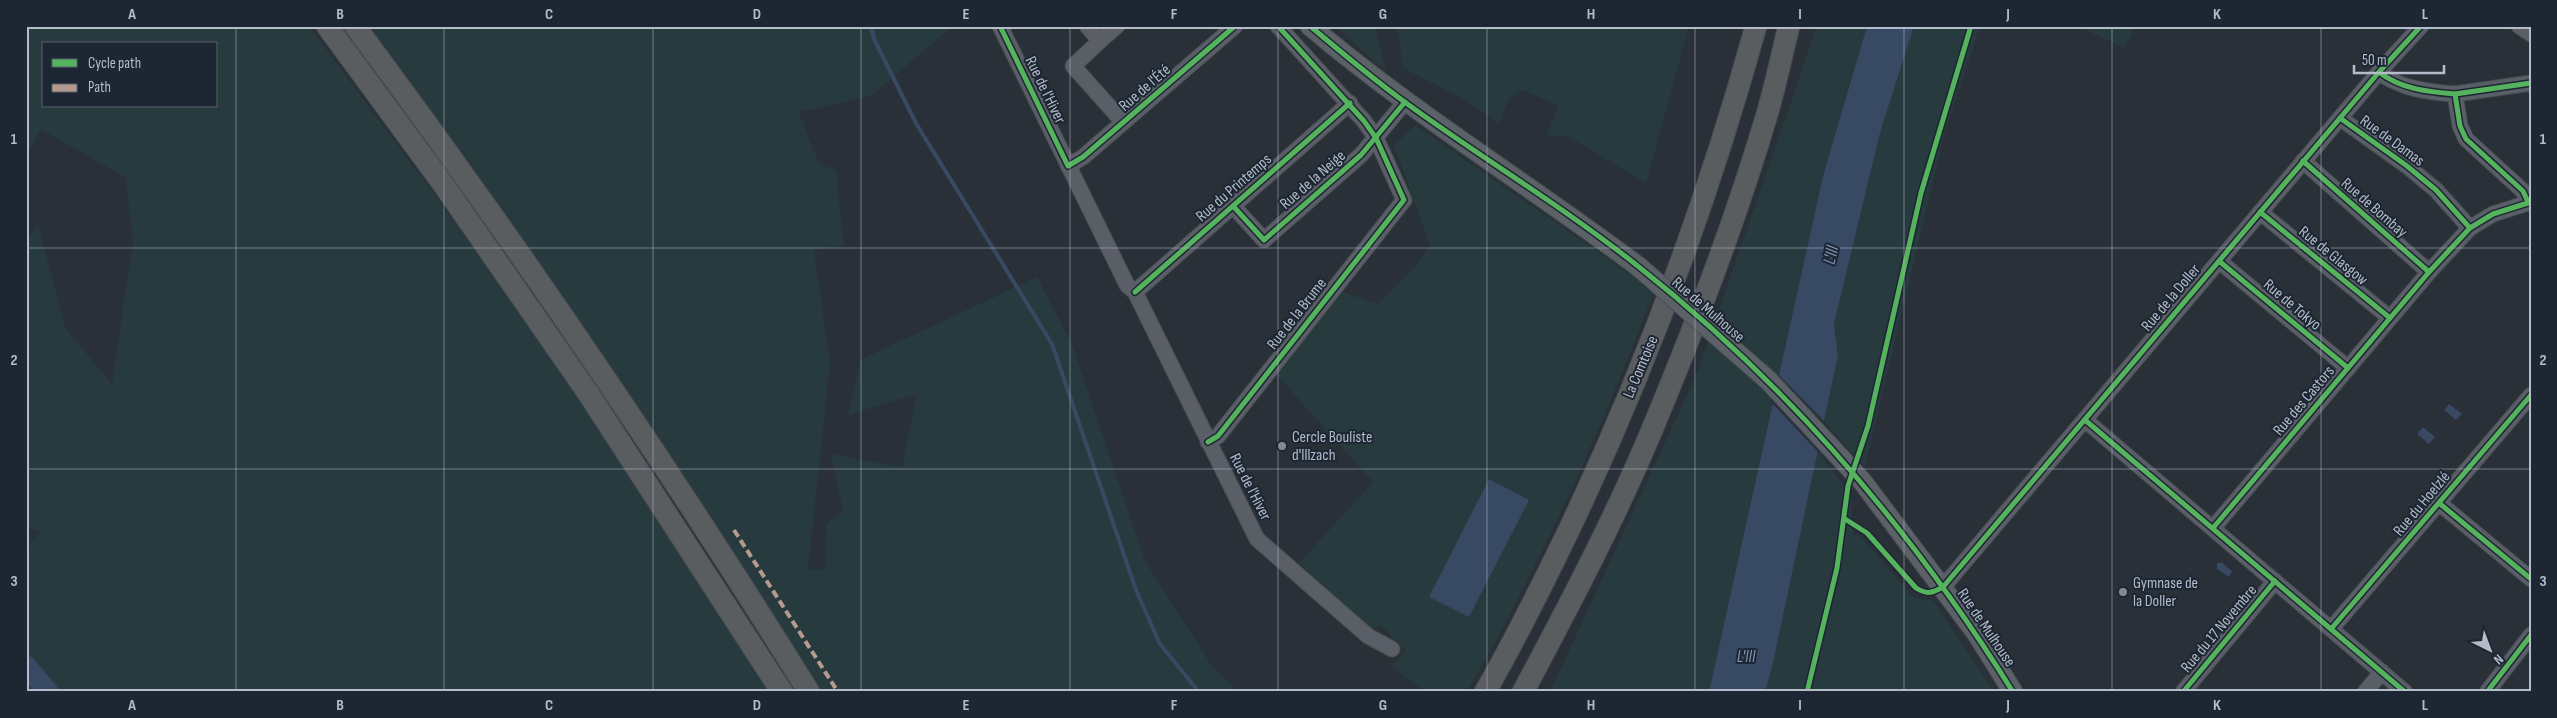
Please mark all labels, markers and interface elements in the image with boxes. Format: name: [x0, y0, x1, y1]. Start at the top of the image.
text: A: [127, 5, 136, 24]
text: B: [336, 5, 344, 24]
text: C: [545, 5, 553, 24]
text: D: [753, 5, 761, 24]
text: E: [963, 5, 970, 24]
text: F: [1171, 5, 1178, 24]
text: G: [1379, 5, 1387, 24]
text: H: [1587, 5, 1595, 24]
text: I: [1798, 5, 1802, 24]
text: J: [2005, 5, 2010, 24]
text: K: [2213, 5, 2221, 24]
text: L: [2422, 5, 2429, 24]
legend: [42, 42, 218, 108]
scale bar: [2354, 42, 2444, 74]
text: 50 m: [2362, 51, 2387, 70]
street label: Rue de l'Hiver: [1021, 53, 1070, 127]
text: Cycle path: [88, 54, 141, 73]
street label: Rue de l'Été: [1115, 60, 1175, 116]
text: Path: [88, 78, 111, 97]
street label: Rue de Damas: [2356, 111, 2428, 171]
text: 1: [11, 130, 18, 149]
text: 1: [2540, 130, 2547, 149]
street label: Rue de la Neige: [1276, 146, 1350, 214]
street label: Rue du Printemps: [1192, 150, 1276, 226]
street label: Rue de Bombay: [2337, 174, 2411, 242]
street label: Rue de Glasgow: [2295, 222, 2371, 290]
water label: L'Ill: [1819, 243, 1843, 266]
street label: Rue de la Doller: [2137, 260, 2205, 335]
street label: Rue de Mulhouse: [1668, 273, 1748, 347]
street label: Rue de la Brume: [1263, 274, 1331, 354]
street label: Rue de Tokyo: [2259, 275, 2325, 335]
street label: La Comtoise: [1619, 333, 1663, 401]
text: 2: [10, 351, 18, 370]
text: 2: [2539, 351, 2547, 370]
street label: Rue des Castors: [2269, 362, 2339, 440]
place label: Cercle Bouliste d'Illzach: [1292, 428, 1372, 465]
marker: Cercle Bouliste d'Illzach: [1276, 440, 1288, 452]
street label: Rue de l'Hiver: [1225, 450, 1275, 524]
street label: Rue du Hoelzlé: [2390, 468, 2454, 540]
text: 3: [10, 572, 18, 591]
text: 3: [2539, 572, 2547, 591]
place label: Gymnase de la Doller: [2133, 574, 2198, 611]
street label: Rue du 17 Novembre: [2177, 581, 2261, 677]
street label: Rue de Mulhouse: [1953, 585, 2019, 671]
marker: Gymnase de la Doller: [2117, 586, 2129, 598]
north arrow: [2464, 626, 2514, 676]
water label: L'Ill: [1737, 646, 1756, 667]
text: N: [2490, 650, 2507, 668]
text: A: [127, 696, 136, 715]
text: B: [336, 696, 344, 715]
text: C: [545, 696, 553, 715]
text: D: [753, 696, 761, 715]
text: E: [963, 696, 970, 715]
text: F: [1171, 696, 1178, 715]
text: G: [1379, 696, 1387, 715]
text: H: [1587, 696, 1595, 715]
text: I: [1798, 696, 1802, 715]
text: J: [2005, 696, 2010, 715]
text: K: [2213, 696, 2221, 715]
text: L: [2422, 696, 2429, 715]

